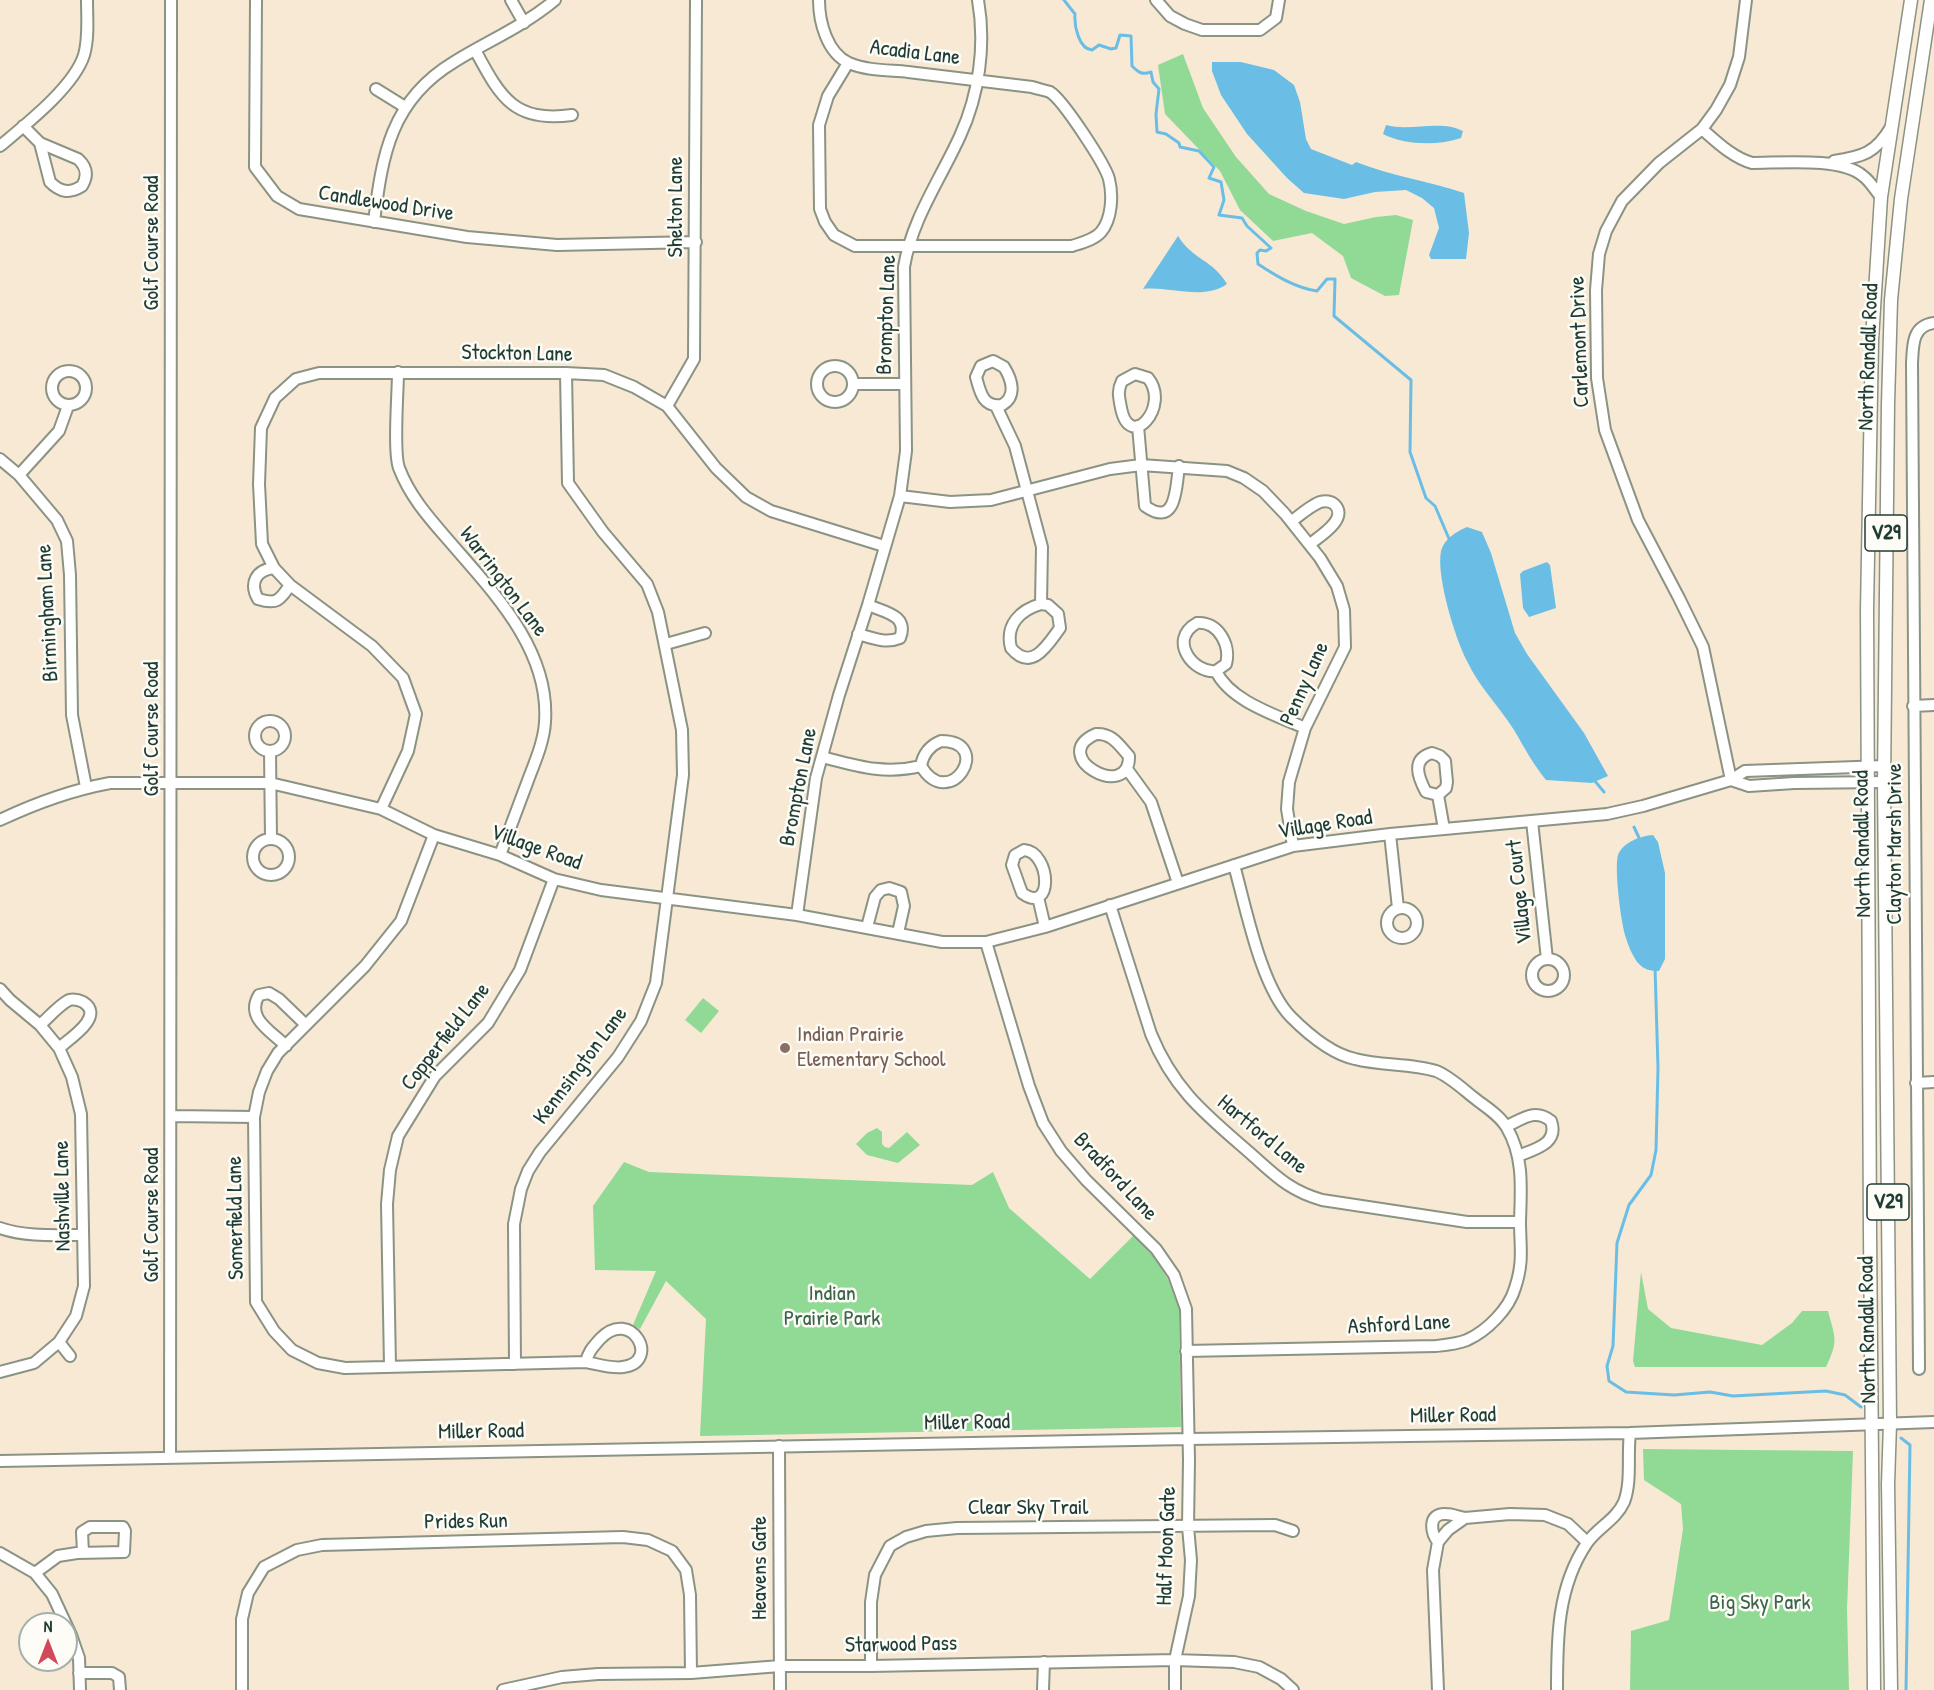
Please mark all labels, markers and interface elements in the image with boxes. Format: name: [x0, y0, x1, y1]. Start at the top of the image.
street label: Acadia Lane: [868, 34, 962, 72]
street label: Shelton Lane: [663, 157, 689, 257]
street label: Golf Course Road: [139, 176, 165, 310]
street label: Candlewood Drive: [316, 180, 456, 228]
street label: Brompton Lane: [872, 255, 902, 375]
street label: Carlemont Drive: [1565, 276, 1595, 408]
street label: North Randall Road: [1853, 283, 1885, 431]
street label: Stockton Lane: [461, 340, 573, 368]
road number: V29: [1865, 515, 1907, 551]
street label: Warrington Lane: [453, 522, 553, 642]
street label: Birmingham Lane: [31, 544, 65, 682]
street label: Penny Lane: [1275, 638, 1335, 730]
street label: Golf Course Road: [139, 662, 165, 796]
street label: Brompton Lane: [775, 726, 823, 848]
street label: Clayton Marsh Drive: [1882, 763, 1908, 925]
street label: North Randall Road: [1849, 770, 1877, 918]
street label: Village Road: [1276, 805, 1374, 845]
street label: Village Road: [487, 819, 585, 877]
street label: Village Court: [1501, 839, 1539, 945]
street label: Copperfield Lane: [396, 978, 496, 1096]
street label: Kennsington Lane: [528, 1002, 634, 1130]
place label: Indian Prairie Elementary School: [797, 1022, 945, 1074]
marker: Indian Prairie Elementary School: [778, 1041, 792, 1055]
street label: Hartford Lane: [1212, 1090, 1312, 1180]
street label: Bradford Lane: [1067, 1127, 1163, 1227]
street label: Nashville Lane: [49, 1140, 77, 1252]
street label: Golf Course Road: [139, 1148, 165, 1282]
street label: Somerfield Lane: [222, 1156, 250, 1280]
road number: V29: [1867, 1184, 1909, 1220]
street label: North Randall Road: [1854, 1256, 1882, 1404]
park label: Indian Prairie Park: [784, 1281, 880, 1332]
street label: Ashford Lane: [1347, 1309, 1451, 1341]
street label: Miller Road: [1410, 1402, 1496, 1430]
street label: Miller Road: [924, 1409, 1010, 1437]
street label: Miller Road: [438, 1418, 524, 1446]
street label: Half Moon Gate: [1152, 1486, 1182, 1606]
street label: Clear Sky Trail: [968, 1495, 1088, 1521]
street label: Prides Run: [424, 1508, 508, 1536]
street label: Heavens Gate: [747, 1516, 773, 1620]
park label: Big Sky Park: [1709, 1590, 1811, 1616]
north arrow: [18, 1612, 78, 1672]
text: N: [44, 1615, 52, 1637]
street label: Starwood Pass: [845, 1631, 957, 1659]

